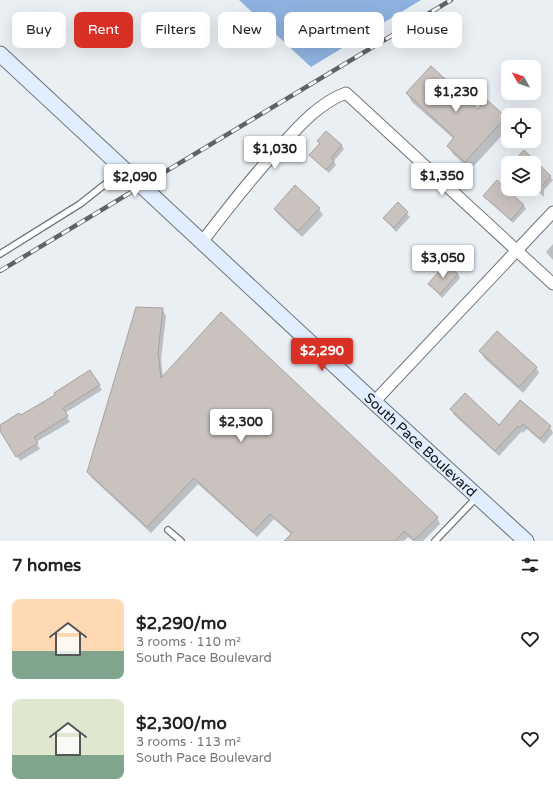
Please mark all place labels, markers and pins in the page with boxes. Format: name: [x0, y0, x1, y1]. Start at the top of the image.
pin: $1,230: [423, 79, 489, 113]
pin: $1,030: [242, 136, 308, 170]
pin: $1,350: [409, 163, 475, 197]
pin: $2,090: [102, 164, 168, 198]
pin: $3,050: [410, 245, 476, 279]
pin: $2,290: [289, 338, 355, 372]
pin: $2,300: [208, 409, 274, 443]

